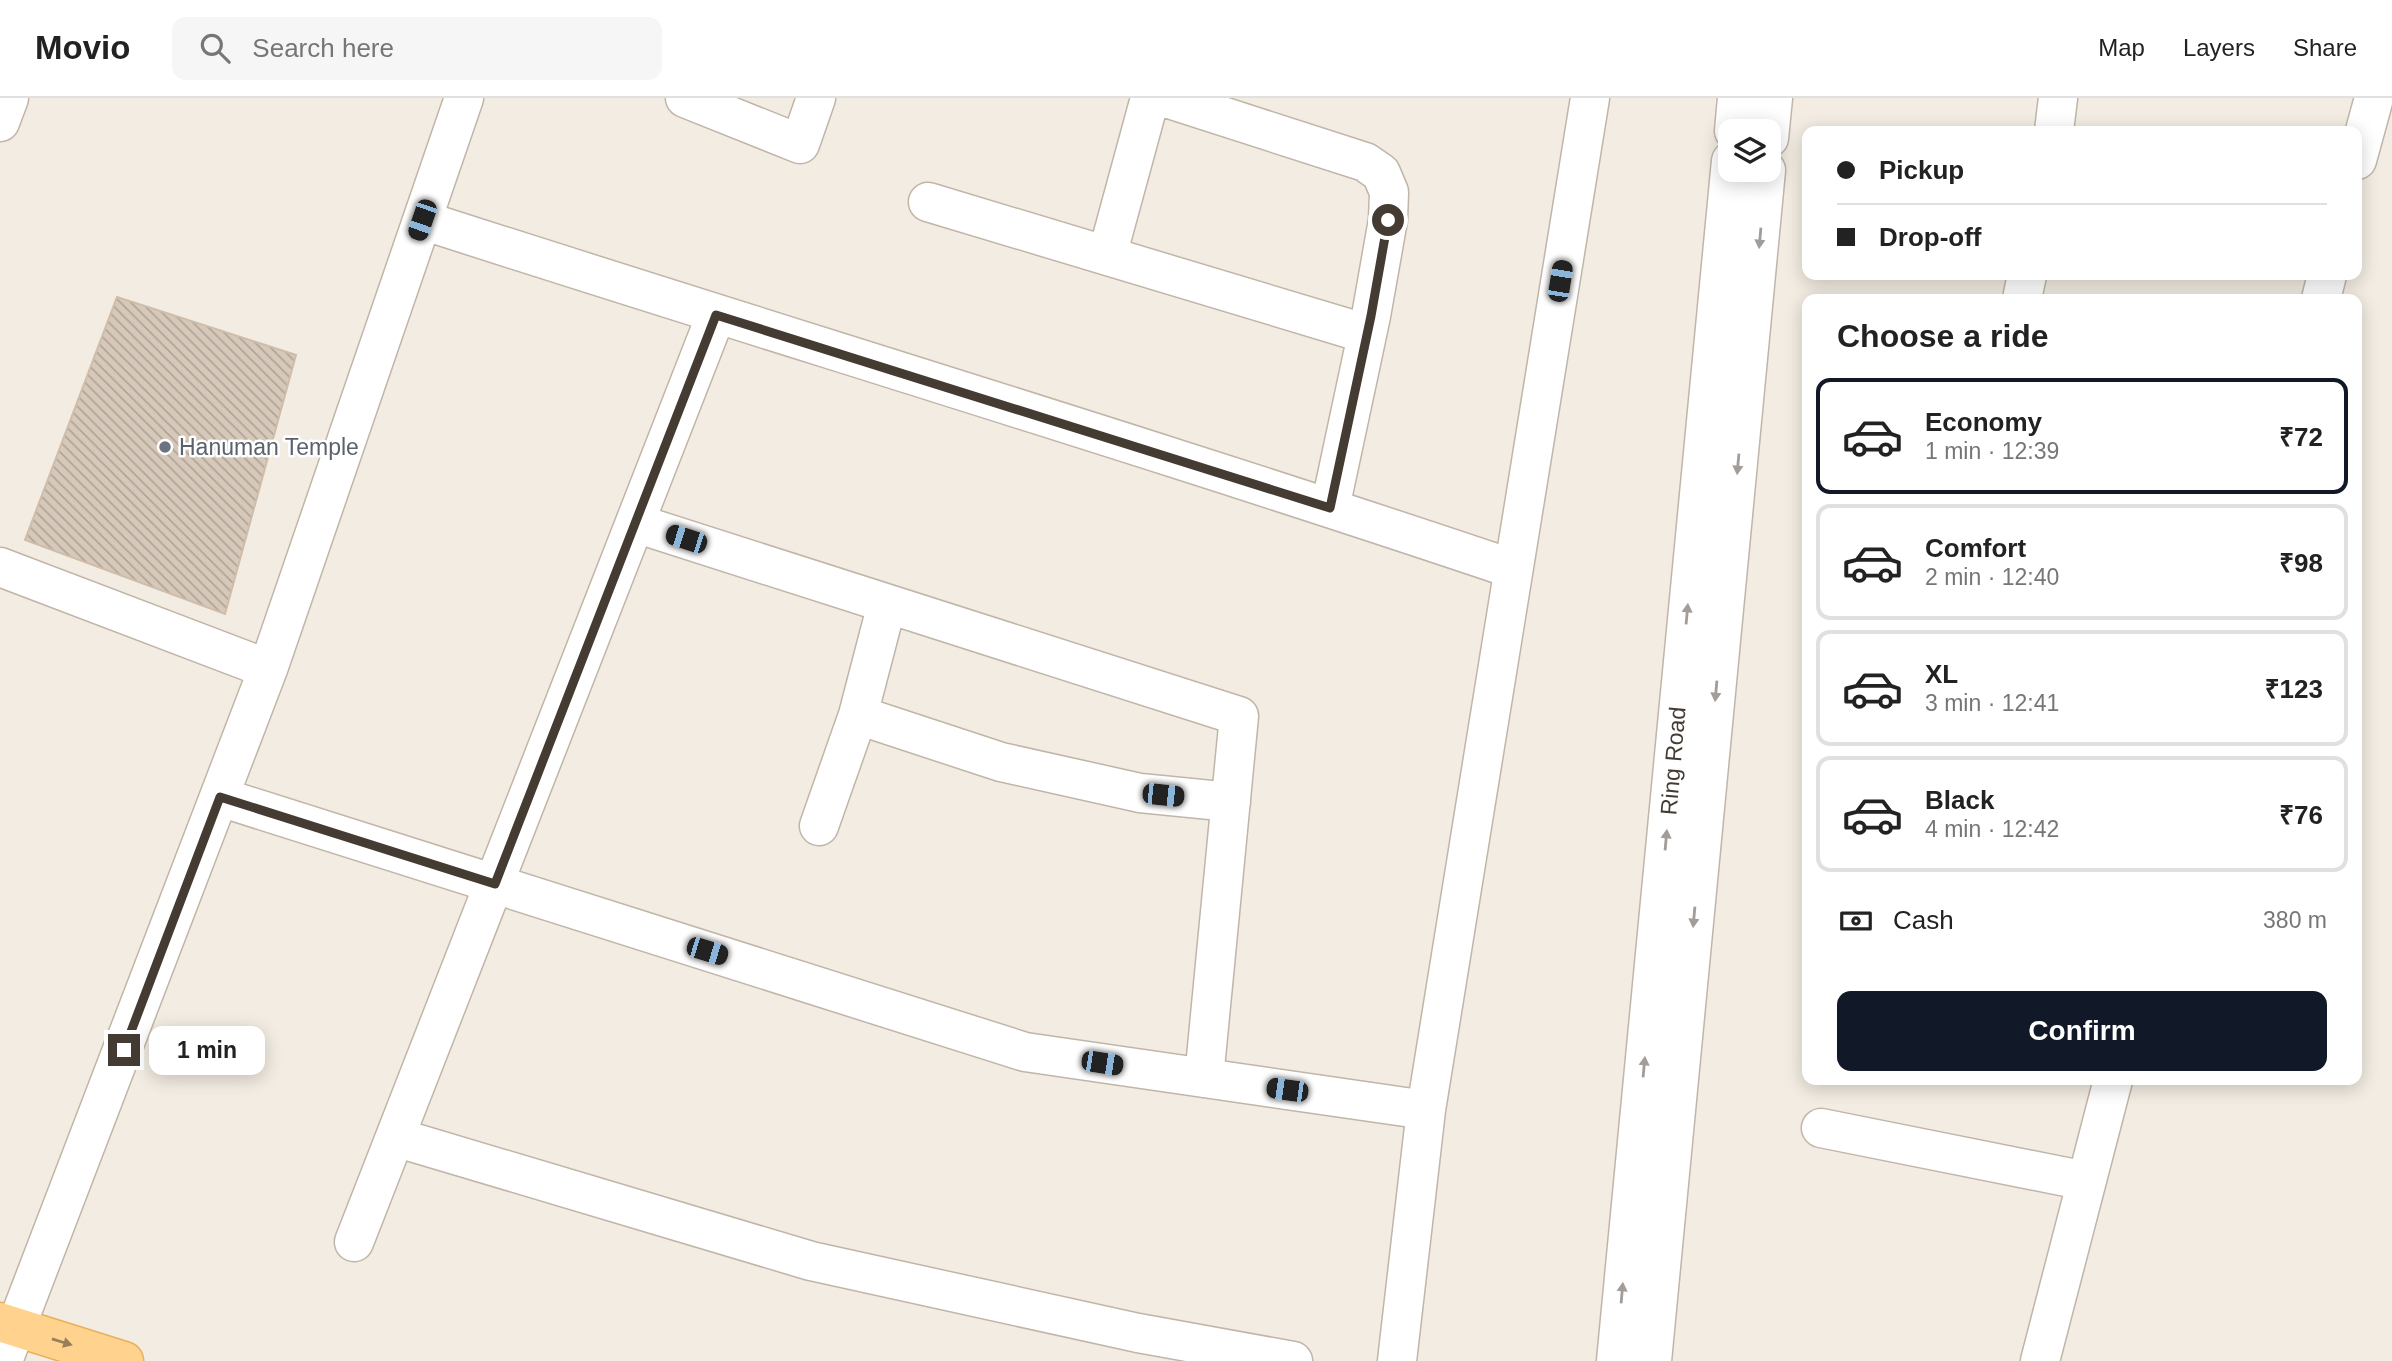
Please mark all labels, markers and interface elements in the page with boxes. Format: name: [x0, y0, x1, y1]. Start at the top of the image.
search box: [172, 17, 662, 80]
text: Movio: [35, 29, 130, 66]
icon: search: [196, 29, 234, 67]
text: Search here: [252, 33, 394, 63]
text: Map: [2098, 34, 2145, 61]
text: Layers: [2183, 34, 2255, 61]
text: Share: [2293, 34, 2357, 61]
map controls: [1718, 119, 1781, 182]
button: layers: [1718, 119, 1781, 182]
text: Pickup: [1879, 155, 1964, 185]
car: [406, 197, 439, 243]
route start: [1372, 204, 1404, 236]
text: Drop-off: [1879, 222, 1982, 252]
one-way arrow: [1754, 227, 1765, 249]
car: [1547, 259, 1574, 303]
text: Choose a ride: [1837, 318, 2049, 354]
icon: car: [1841, 405, 1904, 468]
text: Economy: [1925, 407, 2042, 437]
text: ₹72: [2279, 422, 2323, 452]
place label: Hanuman Temple: [179, 434, 359, 460]
text: 1 min · 12:39: [1925, 438, 2059, 464]
marker: Hanuman Temple: [157, 439, 173, 455]
one-way arrow: [1732, 453, 1743, 475]
car: [663, 523, 710, 555]
icon: car: [1841, 531, 1904, 594]
text: Comfort: [1925, 533, 2026, 563]
text: ₹98: [2279, 548, 2323, 578]
text: 2 min · 12:40: [1925, 564, 2059, 590]
one-way arrow: [1682, 602, 1693, 624]
icon: car: [1841, 657, 1904, 720]
text: XL: [1925, 659, 1958, 689]
text: ₹123: [2265, 674, 2323, 704]
one-way arrow: [1710, 680, 1721, 702]
text: 3 min · 12:41: [1925, 690, 2059, 716]
street label: Ring Road: [1655, 706, 1691, 816]
car: [1142, 782, 1185, 808]
icon: car: [1841, 783, 1904, 846]
text: Black: [1925, 785, 1994, 815]
text: ₹76: [2279, 800, 2323, 830]
text: 4 min · 12:42: [1925, 816, 2059, 842]
one-way arrow: [1661, 829, 1672, 851]
icon: cash: [1837, 902, 1875, 940]
text: Cash: [1893, 905, 1954, 935]
one-way arrow: [1689, 906, 1700, 928]
text: 380 m: [2263, 907, 2327, 933]
car: [684, 935, 731, 967]
button: Confirm: [1837, 991, 2327, 1071]
callout: 1 min: [148, 1026, 264, 1074]
route end: [108, 1034, 140, 1066]
text: 1 min: [177, 1037, 237, 1063]
car: [1080, 1049, 1125, 1077]
one-way arrow: [1639, 1055, 1650, 1077]
car: [1265, 1077, 1310, 1103]
one-way arrow: [1617, 1282, 1628, 1304]
one-way arrow: [52, 1337, 73, 1347]

